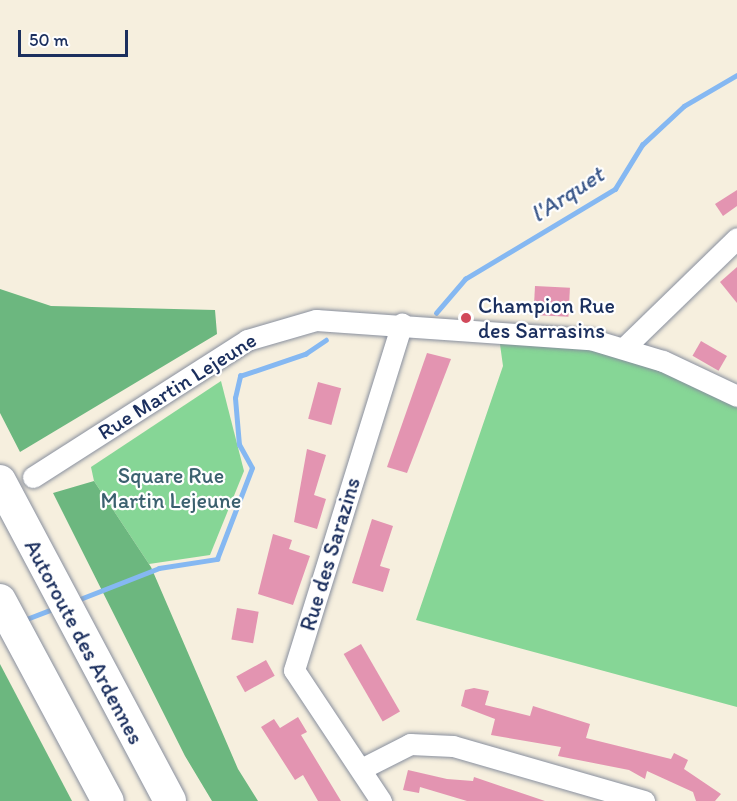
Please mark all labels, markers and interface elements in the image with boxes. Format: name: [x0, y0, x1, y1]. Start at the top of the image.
scale bar: [21, 18, 130, 56]
text: 50 m: [29, 29, 69, 51]
water label: l'Arquet: [525, 160, 609, 228]
place label: Champion Rue des Sarrasins: [478, 292, 615, 344]
marker: Champion Rue des Sarrasins: [459, 311, 473, 325]
street label: Rue Martin Lejeune: [93, 327, 261, 445]
park label: Square Rue Martin Lejeune: [101, 462, 241, 514]
street label: Rue des Sarazins: [294, 474, 366, 634]
street label: Autoroute des Ardennes: [19, 535, 149, 749]

